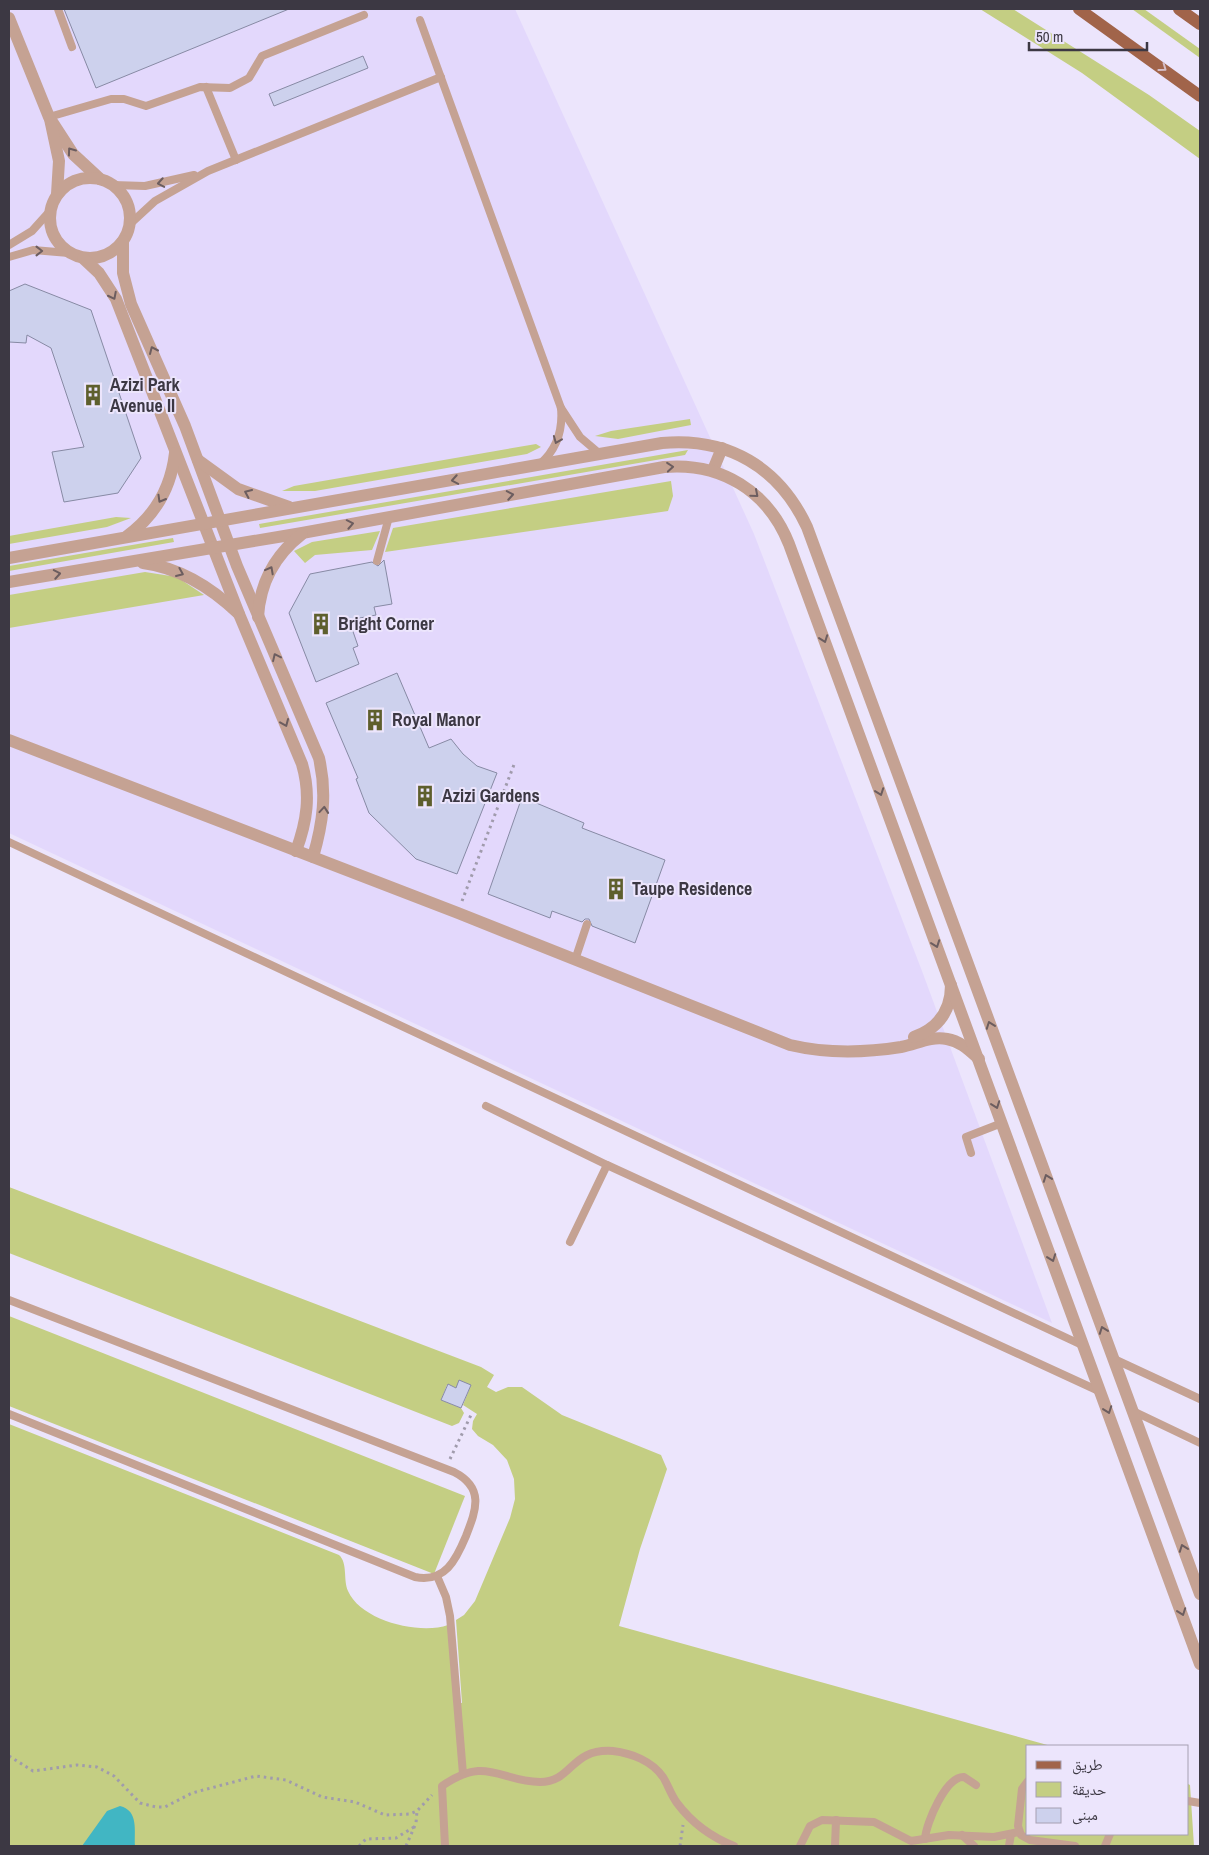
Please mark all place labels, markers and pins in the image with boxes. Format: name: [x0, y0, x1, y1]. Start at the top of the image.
place label: Azizi Park Avenue II: [110, 372, 181, 418]
building icon: Azizi Park Avenue II: [80, 382, 106, 408]
building icon: Bright Corner: [308, 611, 334, 637]
place label: Bright Corner: [338, 611, 434, 636]
building icon: Royal Manor: [362, 707, 388, 733]
place label: Royal Manor: [392, 707, 481, 732]
building icon: Azizi Gardens: [412, 783, 438, 809]
place label: Azizi Gardens: [442, 783, 540, 808]
building icon: Taupe Residence: [603, 876, 629, 902]
place label: Taupe Residence: [632, 876, 752, 901]

